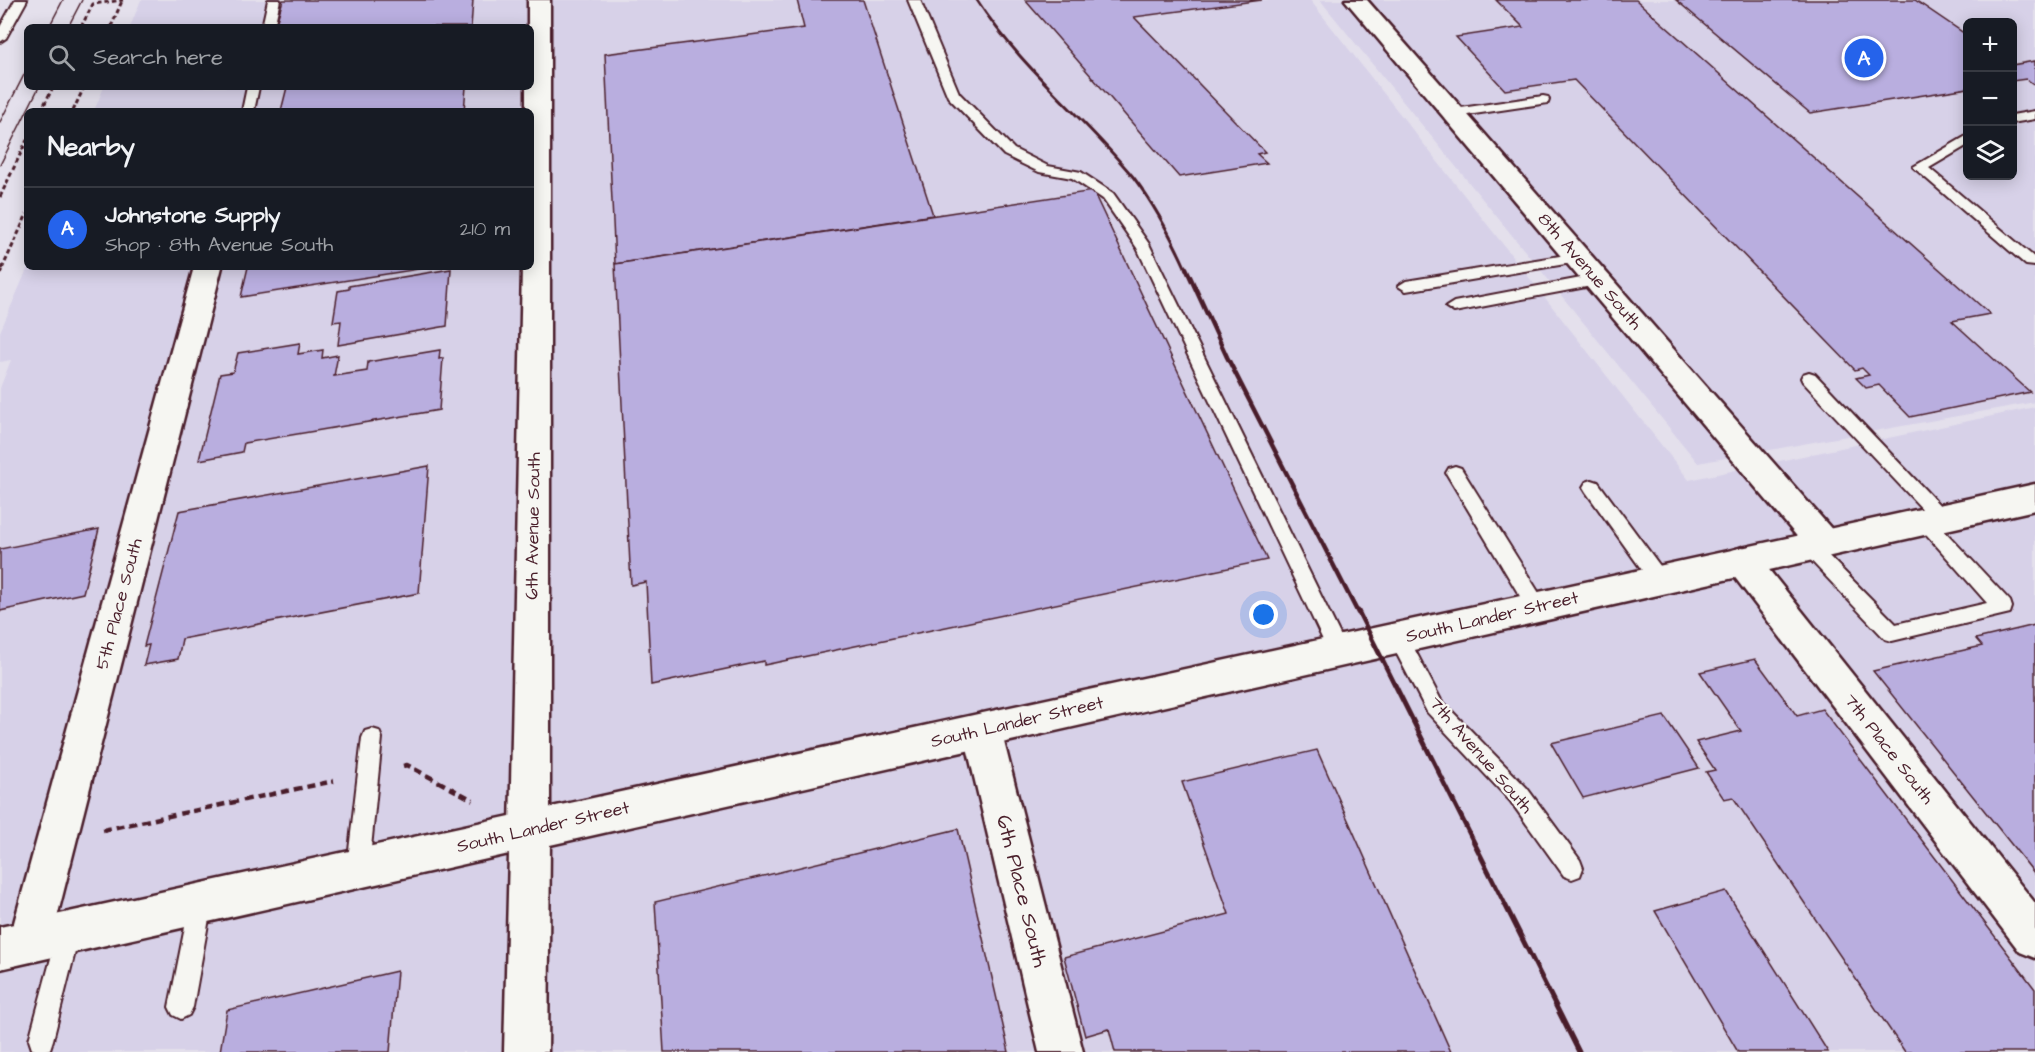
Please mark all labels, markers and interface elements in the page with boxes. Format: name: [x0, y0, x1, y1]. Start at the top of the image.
map controls: [1963, 18, 2017, 180]
button: +: [1963, 18, 2017, 72]
search box: [24, 24, 534, 90]
pin: A: [1844, 36, 1884, 80]
icon: search: [45, 41, 78, 74]
text: Search here: [93, 42, 223, 73]
button: −: [1963, 72, 2017, 126]
button: layers: [1963, 126, 2017, 180]
text: Nearby: [48, 129, 135, 165]
text: Johnstone Supply: [105, 200, 280, 231]
street label: 8th Avenue South: [1532, 207, 1648, 335]
text: A: [61, 215, 74, 243]
text: 210 m: [460, 215, 510, 243]
text: Shop · 8th Avenue South: [105, 231, 333, 259]
street label: 6th Avenue South: [519, 452, 547, 600]
street label: 5th Place South: [89, 535, 149, 672]
street label: South Lander Street: [1403, 585, 1581, 649]
your location: [1249, 600, 1278, 629]
street label: 7th Place South: [1838, 689, 1940, 809]
street label: South Lander Street: [928, 690, 1106, 754]
street label: 7th Avenue South: [1423, 691, 1539, 819]
street label: South Lander Street: [454, 795, 632, 859]
street label: 6th Place South: [989, 812, 1055, 971]

